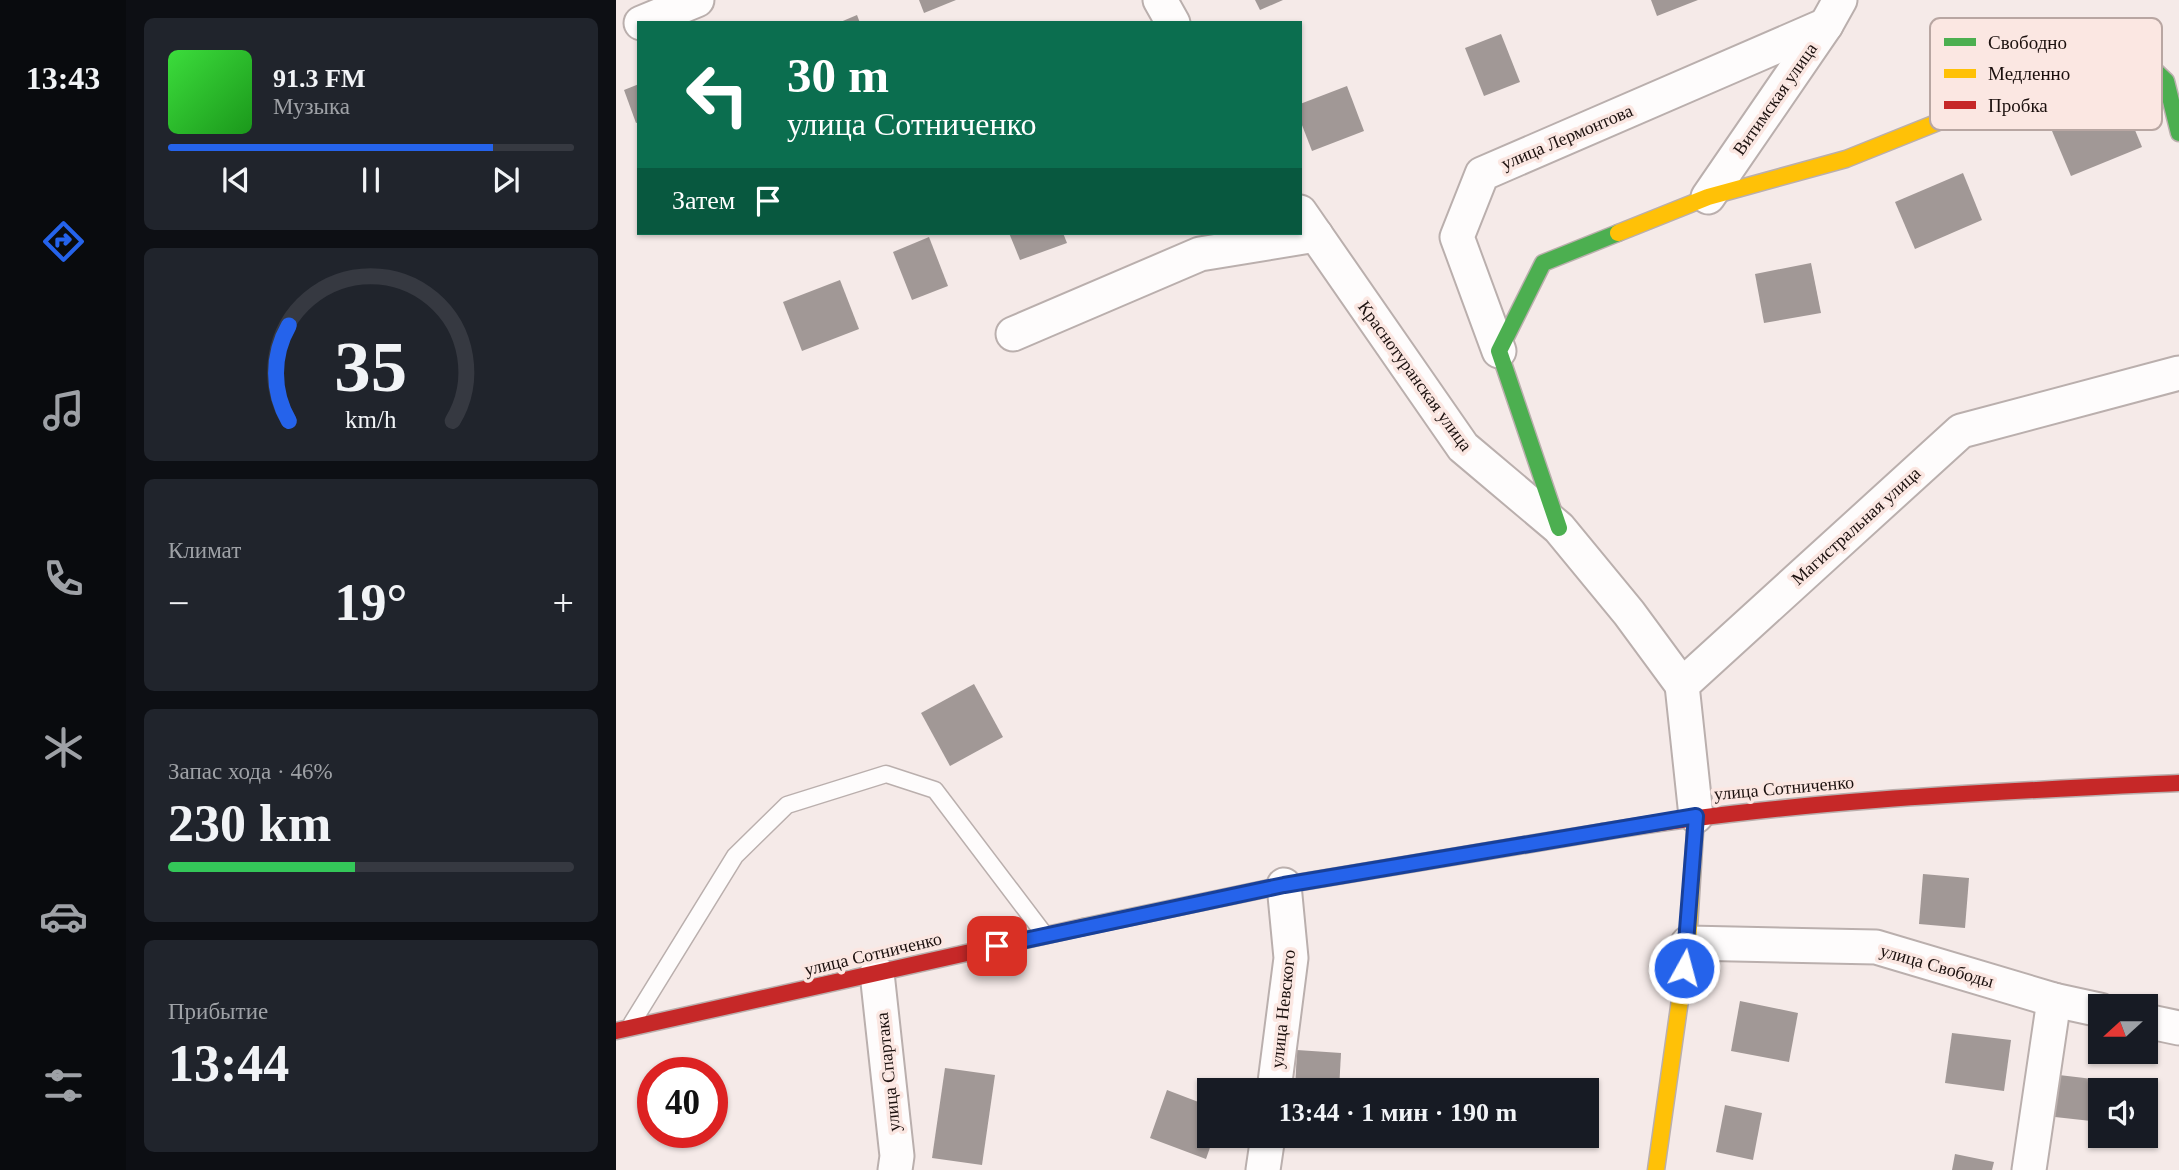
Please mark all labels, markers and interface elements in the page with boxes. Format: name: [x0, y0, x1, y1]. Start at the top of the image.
legend: [1930, 18, 2162, 130]
text: Свободно: [1988, 32, 2067, 53]
street label: Витимская улица: [1729, 39, 1821, 159]
text: 30 m: [787, 48, 889, 103]
icon: left: [672, 49, 763, 140]
text: 13:43: [26, 60, 100, 96]
text: Медленно: [1988, 63, 2070, 84]
text: 91.3 FM: [273, 64, 365, 93]
text: Музыка: [273, 94, 350, 119]
text: Пробка: [1988, 95, 2048, 116]
street label: улица Лермонтова: [1498, 100, 1636, 174]
text: улица Сотниченко: [787, 106, 1037, 142]
icon: previous: [217, 161, 255, 199]
icon: pause: [352, 161, 390, 199]
icon: next: [487, 161, 525, 199]
icon: arrive: [749, 182, 787, 220]
text: Затем: [672, 186, 735, 215]
icon: directions: [39, 217, 88, 266]
street label: Краснотуранская улица: [1354, 297, 1476, 455]
text: 35: [335, 326, 407, 407]
icon: music: [39, 386, 88, 435]
text: km/h: [345, 405, 397, 432]
street label: Магистральная улица: [1788, 463, 1924, 589]
text: Климат: [168, 538, 241, 563]
icon: phone: [39, 554, 88, 603]
text: 19°: [335, 574, 407, 631]
text: −: [168, 582, 189, 624]
text: +: [553, 582, 574, 624]
icon: climate: [39, 723, 88, 772]
text: Запас хода · 46%: [168, 759, 333, 784]
street label: улица Сотниченко: [1713, 772, 1855, 804]
text: 230 km: [168, 795, 331, 852]
icon: car: [39, 892, 88, 941]
pin: [967, 916, 1027, 976]
icon: arrive: [978, 927, 1016, 965]
street label: улица Сотниченко: [802, 928, 944, 980]
position arrow: [1647, 931, 1721, 1005]
street label: улица Свободы: [1878, 940, 1996, 992]
street label: улица Невского: [1267, 949, 1299, 1069]
north arrow: [2088, 994, 2158, 1064]
map controls: [2088, 994, 2158, 1148]
text: Прибытие: [168, 999, 268, 1024]
street label: улица Спартака: [872, 1011, 904, 1133]
text: 13:44: [168, 1035, 289, 1092]
speed limit sign: 40: [637, 1057, 728, 1148]
icon: filters: [39, 1061, 88, 1110]
button: sound: [2088, 1078, 2158, 1148]
text: 13:44 · 1 мин · 190 m: [1279, 1098, 1517, 1127]

